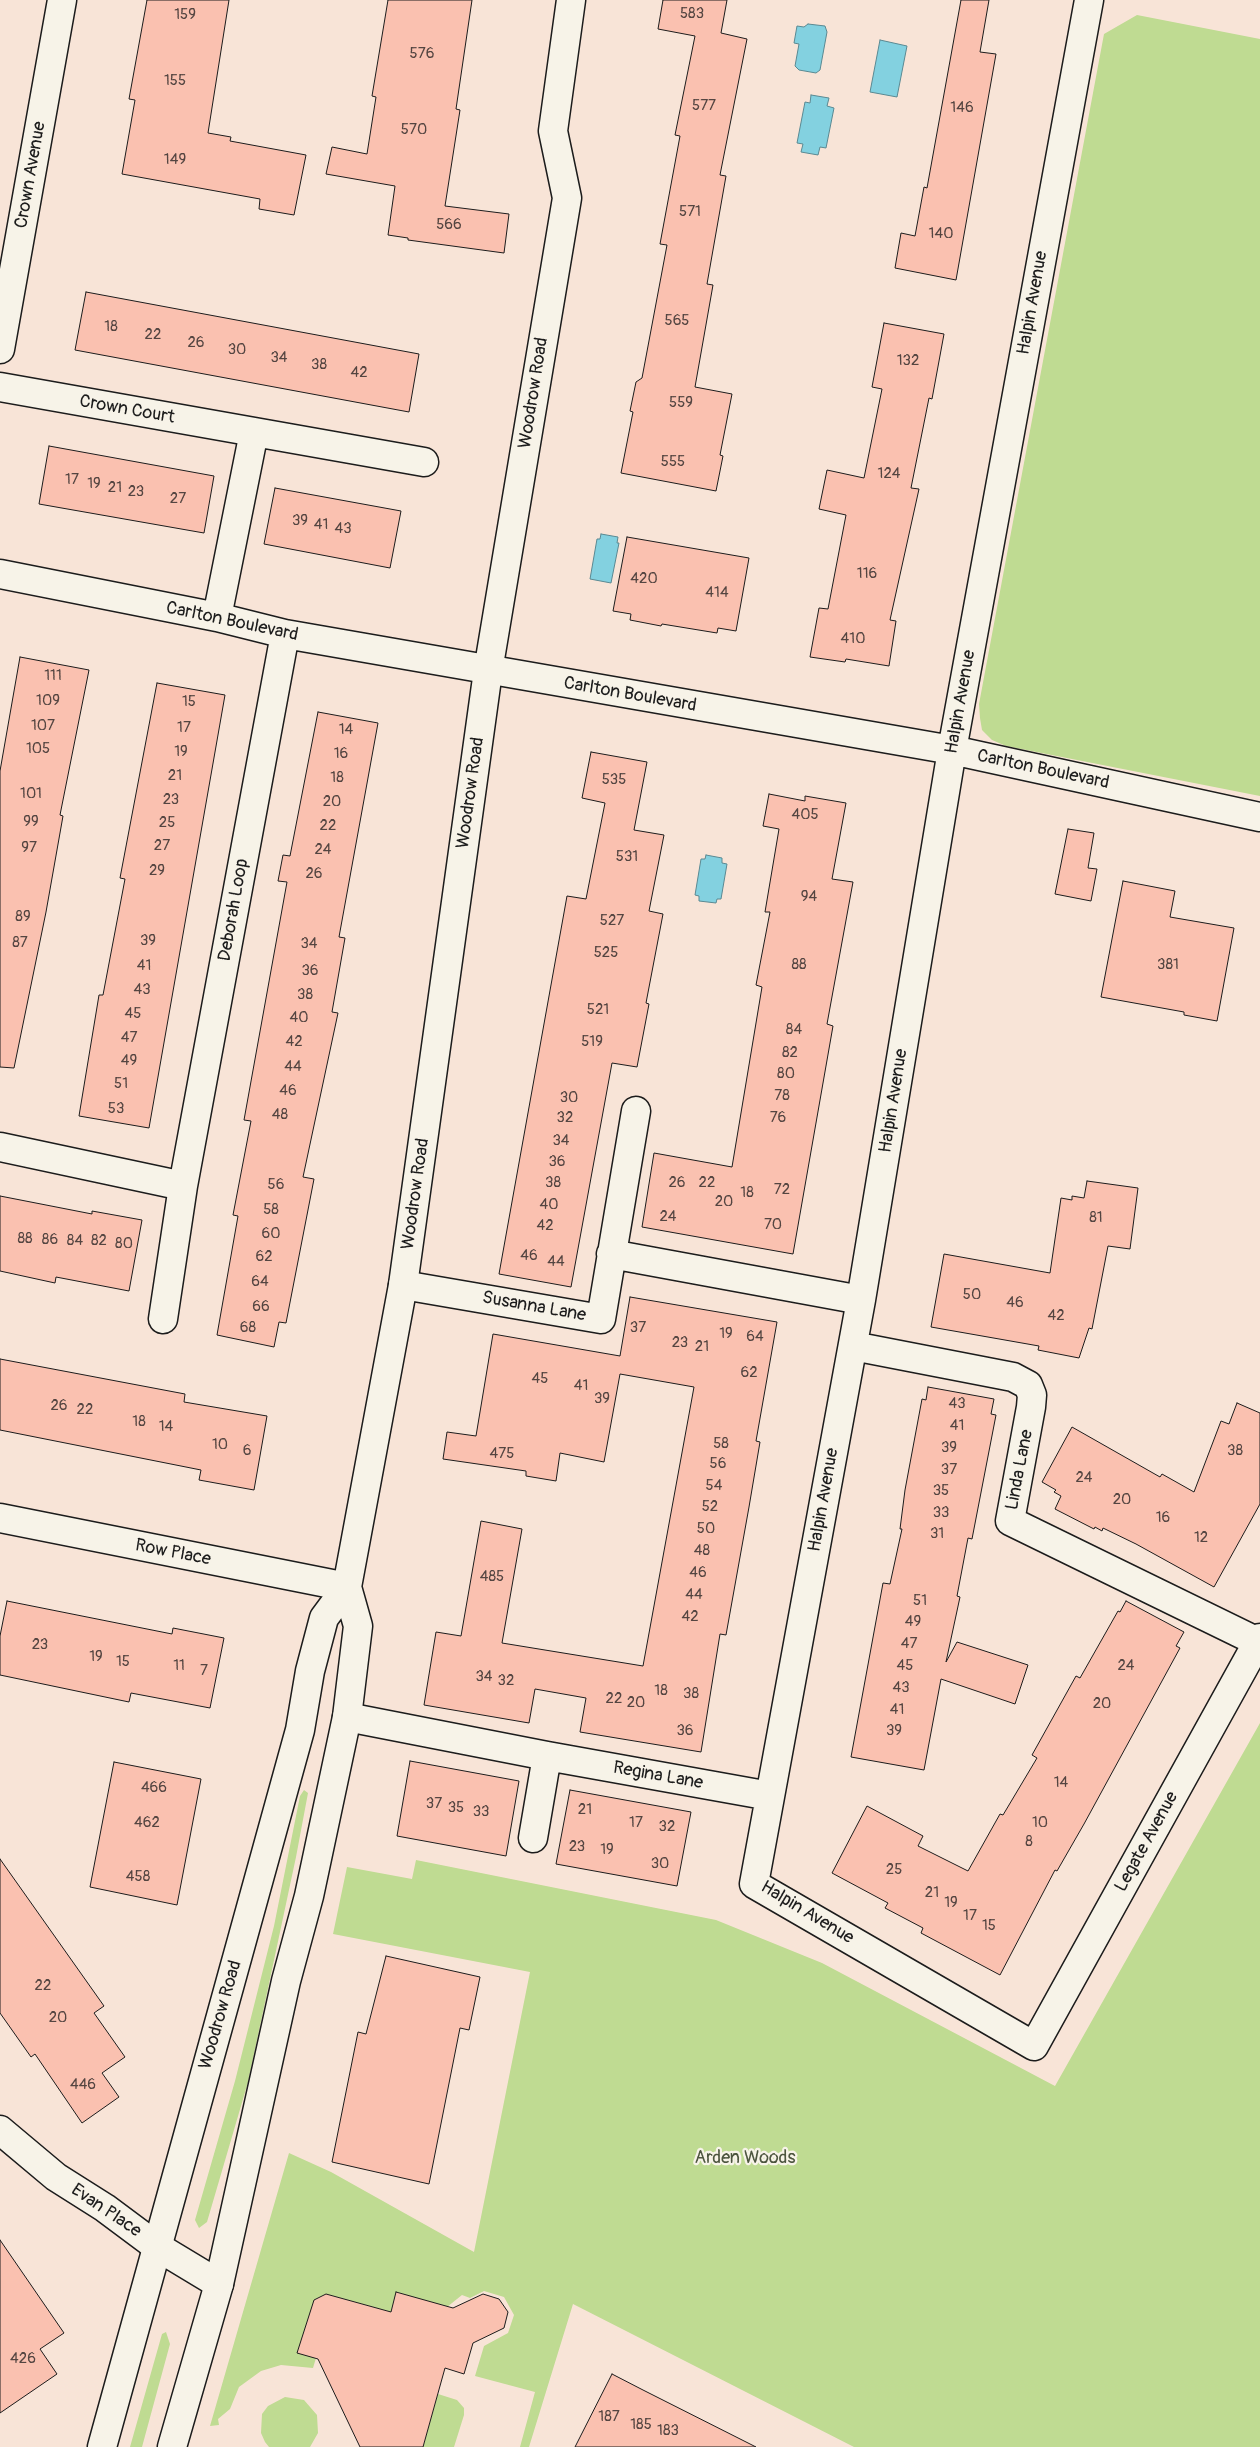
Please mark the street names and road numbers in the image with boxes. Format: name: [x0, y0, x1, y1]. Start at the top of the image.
street label: Crown Avenue: [11, 120, 51, 230]
street label: Halpin Avenue: [1013, 249, 1053, 357]
street label: Woodrow Road: [515, 336, 553, 450]
street label: Crown Court: [78, 391, 176, 429]
street label: Carlton Boulevard: [164, 597, 300, 647]
street label: Halpin Avenue: [941, 648, 981, 756]
street label: Carlton Boulevard: [562, 673, 698, 717]
street label: Woodrow Road: [452, 736, 490, 850]
street label: Carlton Boulevard: [975, 745, 1111, 795]
street label: Deborah Loop: [214, 857, 254, 963]
street label: Halpin Avenue: [875, 1047, 913, 1155]
street label: Woodrow Road: [397, 1137, 435, 1251]
street label: Susanna Lane: [480, 1287, 588, 1327]
street label: Linda Lane: [1002, 1428, 1038, 1512]
street label: Halpin Avenue: [804, 1446, 844, 1554]
street label: Row Place: [133, 1535, 213, 1571]
street label: Regina Lane: [611, 1757, 705, 1795]
street label: Legate Avenue: [1111, 1788, 1183, 1896]
street label: Halpin Avenue: [756, 1877, 858, 1949]
street label: Woodrow Road: [195, 1958, 247, 2072]
street label: Evan Place: [67, 2180, 145, 2242]

